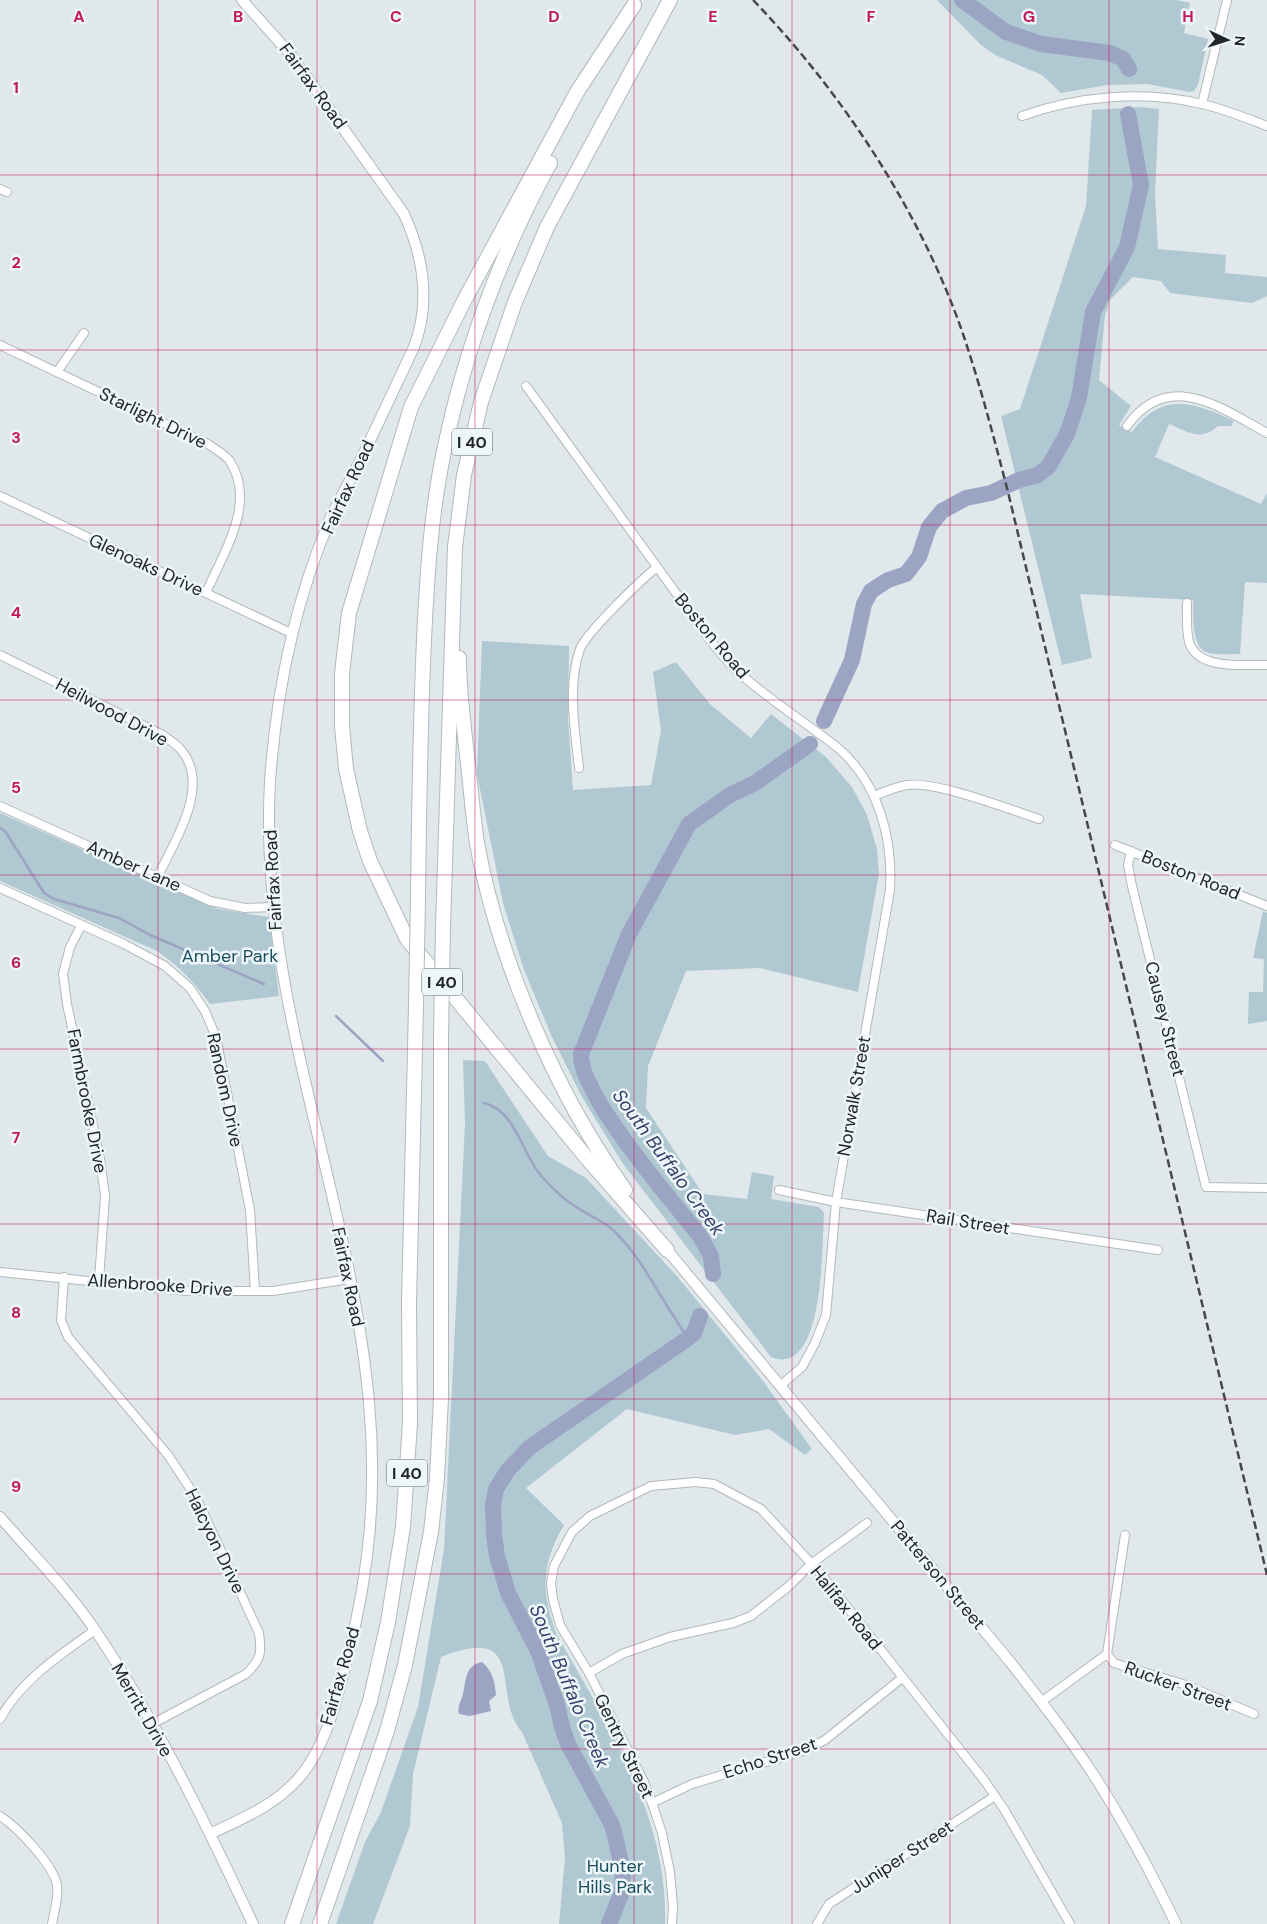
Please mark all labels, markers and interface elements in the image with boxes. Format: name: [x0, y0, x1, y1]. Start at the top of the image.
text: A: [73, 6, 85, 27]
text: B: [233, 6, 243, 27]
text: C: [390, 6, 402, 27]
text: D: [548, 6, 560, 27]
text: E: [708, 6, 718, 27]
text: F: [867, 6, 876, 27]
text: G: [1023, 6, 1035, 27]
text: H: [1182, 6, 1194, 27]
north arrow: [1202, 15, 1252, 65]
text: N: [1231, 35, 1249, 47]
street label: Fairfax Road: [274, 38, 352, 134]
text: 1: [13, 77, 19, 98]
text: 2: [11, 252, 21, 273]
street label: Starlight Drive: [95, 382, 211, 454]
text: 3: [11, 427, 21, 448]
road number: I 40: [452, 428, 492, 456]
street label: Fairfax Road: [316, 436, 380, 538]
street label: Glenoaks Drive: [85, 528, 207, 602]
street label: Boston Road: [669, 588, 755, 684]
text: 4: [11, 602, 21, 623]
street label: Heilwood Drive: [52, 672, 172, 752]
text: 5: [11, 777, 21, 798]
street label: Fairfax Road: [258, 829, 288, 931]
street label: Amber Lane: [83, 835, 185, 897]
street label: Boston Road: [1138, 844, 1244, 906]
park label: Amber Park: [182, 944, 278, 968]
text: 6: [11, 952, 21, 973]
street label: Causey Street: [1139, 959, 1191, 1079]
road number: I 40: [422, 969, 462, 996]
street label: Farmbrooke Drive: [61, 1027, 113, 1175]
street label: Random Drive: [201, 1031, 249, 1149]
street label: Norwalk Street: [832, 1034, 876, 1158]
water label: South Buffalo Creek: [607, 1084, 730, 1241]
text: 7: [12, 1127, 21, 1148]
street label: Rail Street: [924, 1204, 1012, 1240]
street label: Fairfax Road: [326, 1225, 370, 1329]
street label: Allenbrooke Drive: [87, 1268, 233, 1302]
text: 8: [11, 1302, 21, 1323]
road number: I 40: [387, 1460, 427, 1486]
text: 9: [11, 1476, 21, 1497]
street label: Halcyon Drive: [179, 1485, 251, 1597]
street label: Patterson Street: [885, 1515, 991, 1635]
street label: Halifax Road: [805, 1561, 887, 1655]
water label: South Buffalo Creek: [524, 1601, 615, 1772]
street label: Fairfax Road: [315, 1624, 365, 1728]
street label: Rucker Street: [1121, 1655, 1235, 1717]
street label: Merritt Drive: [105, 1659, 179, 1761]
street label: Gentry Street: [588, 1690, 660, 1802]
street label: Echo Street: [720, 1732, 820, 1784]
street label: Juniper Street: [846, 1815, 958, 1899]
park label: Hunter Hills Park: [578, 1854, 652, 1899]

